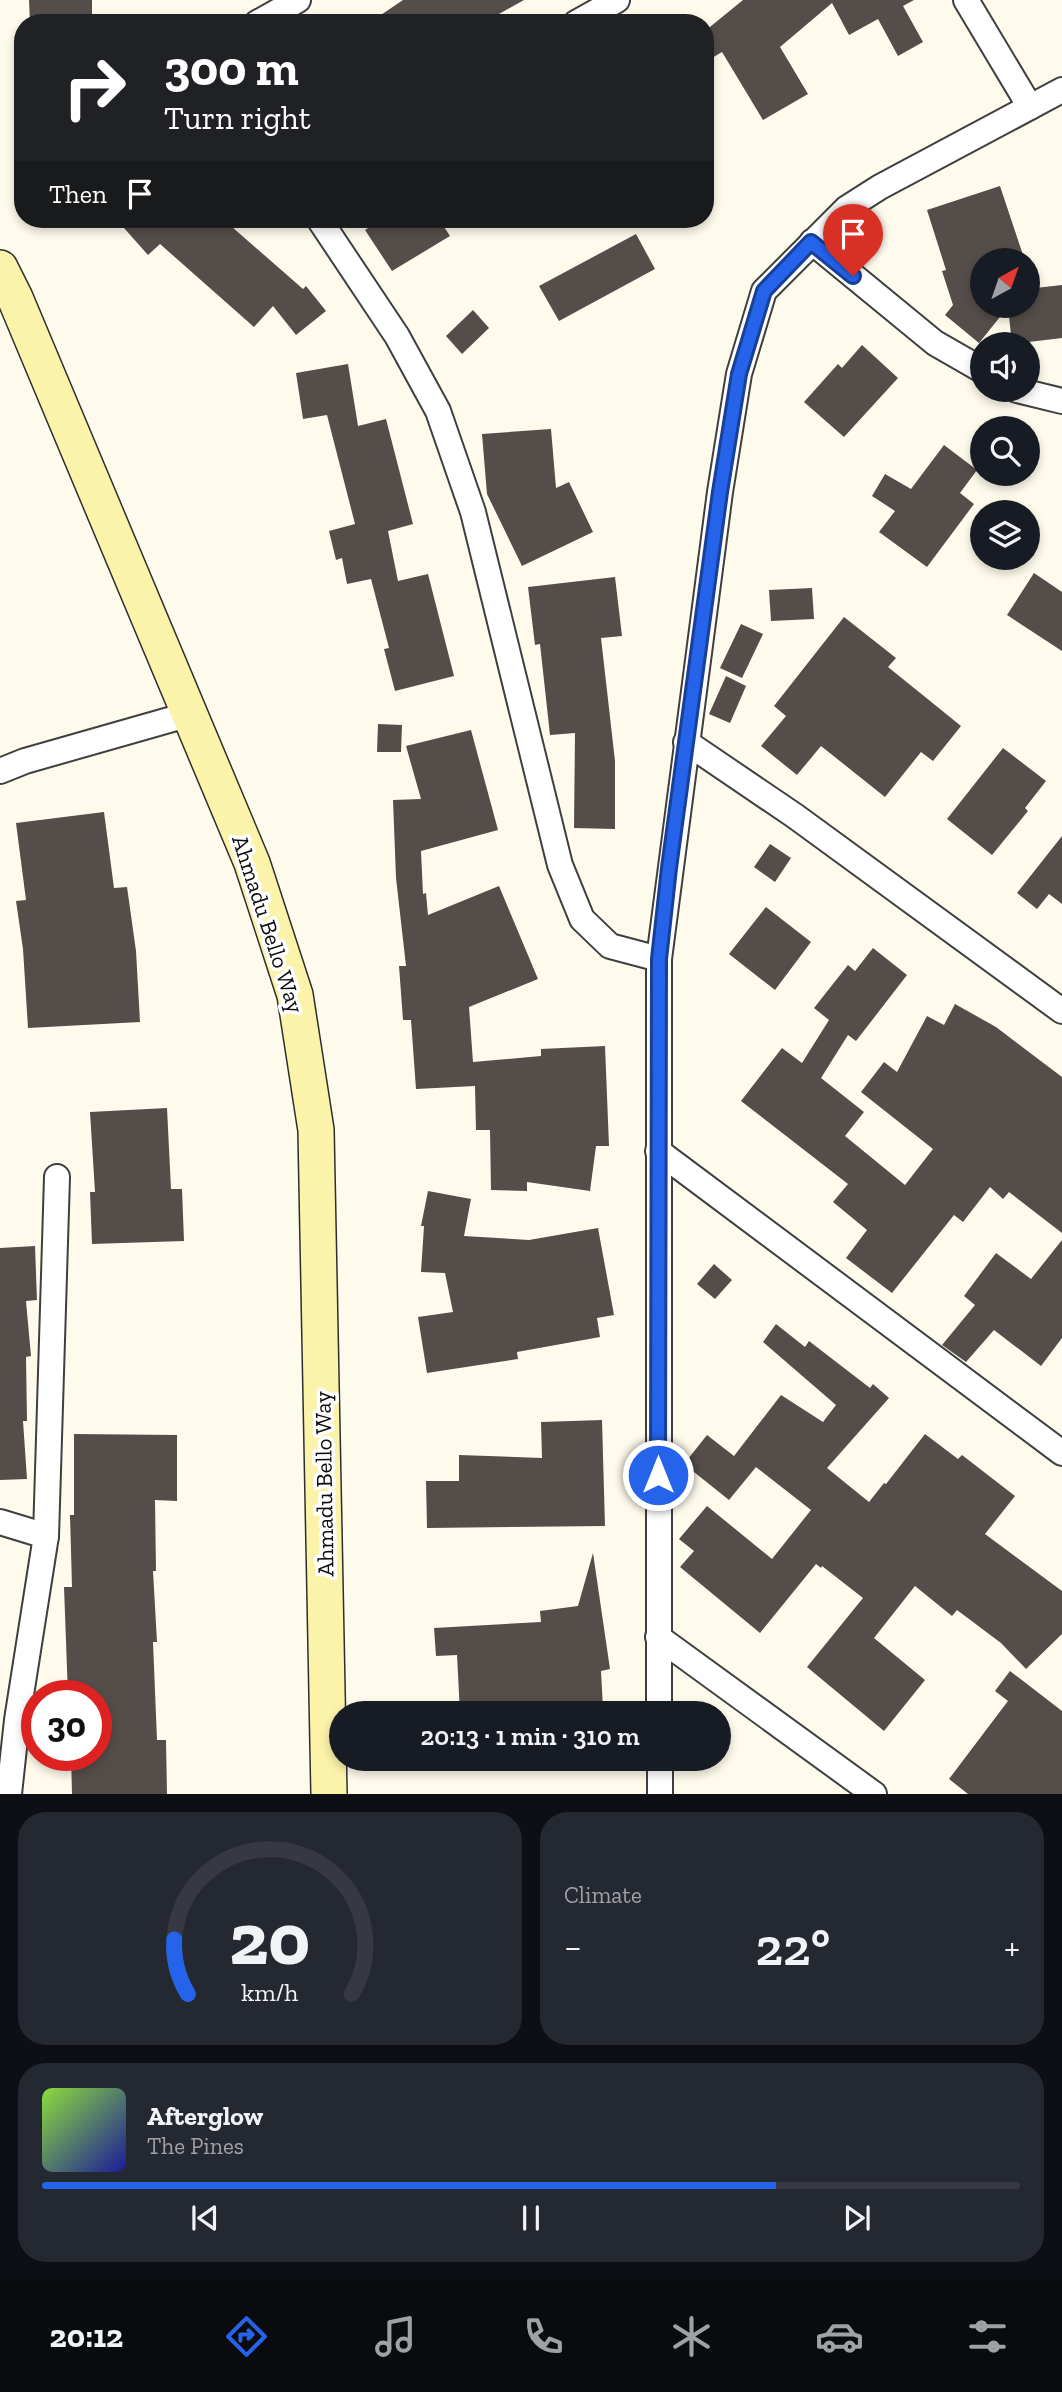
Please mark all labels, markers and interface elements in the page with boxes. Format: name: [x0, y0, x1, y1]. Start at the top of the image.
text: 300 m: [164, 39, 299, 98]
icon: right: [49, 42, 140, 133]
text: Turn right: [164, 99, 311, 137]
icon: arrive: [121, 175, 159, 213]
text: Then: [49, 178, 107, 210]
pin: [823, 204, 883, 276]
icon: arrive: [834, 215, 872, 253]
north arrow: [970, 248, 1040, 318]
map controls: [970, 248, 1040, 570]
button: sound: [970, 332, 1040, 402]
button: search: [970, 416, 1040, 486]
button: layers: [970, 500, 1040, 570]
street label: Ahmadu Bello Way: [226, 831, 310, 1017]
street label: Ahmadu Bello Way: [308, 1391, 340, 1577]
position arrow: [621, 1438, 695, 1512]
speed limit sign: 30: [21, 1680, 112, 1771]
text: 20:13 · 1 min · 310 m: [420, 1720, 640, 1752]
text: Climate: [564, 1881, 642, 1909]
text: 20: [229, 1896, 311, 1984]
text: 22°: [756, 1916, 830, 1978]
text: −: [564, 1924, 582, 1970]
text: +: [1004, 1924, 1020, 1970]
text: km/h: [241, 1977, 299, 2007]
text: Afterglow: [147, 2100, 263, 2132]
text: The Pines: [147, 2132, 244, 2160]
icon: previous: [186, 2199, 224, 2237]
icon: pause: [512, 2199, 550, 2237]
icon: next: [838, 2199, 876, 2237]
icon: directions: [222, 2312, 271, 2361]
icon: music: [371, 2312, 420, 2361]
icon: phone: [519, 2312, 568, 2361]
icon: climate: [667, 2312, 716, 2361]
icon: car: [815, 2312, 864, 2361]
icon: filters: [963, 2312, 1012, 2361]
text: 20:12: [50, 2317, 123, 2355]

